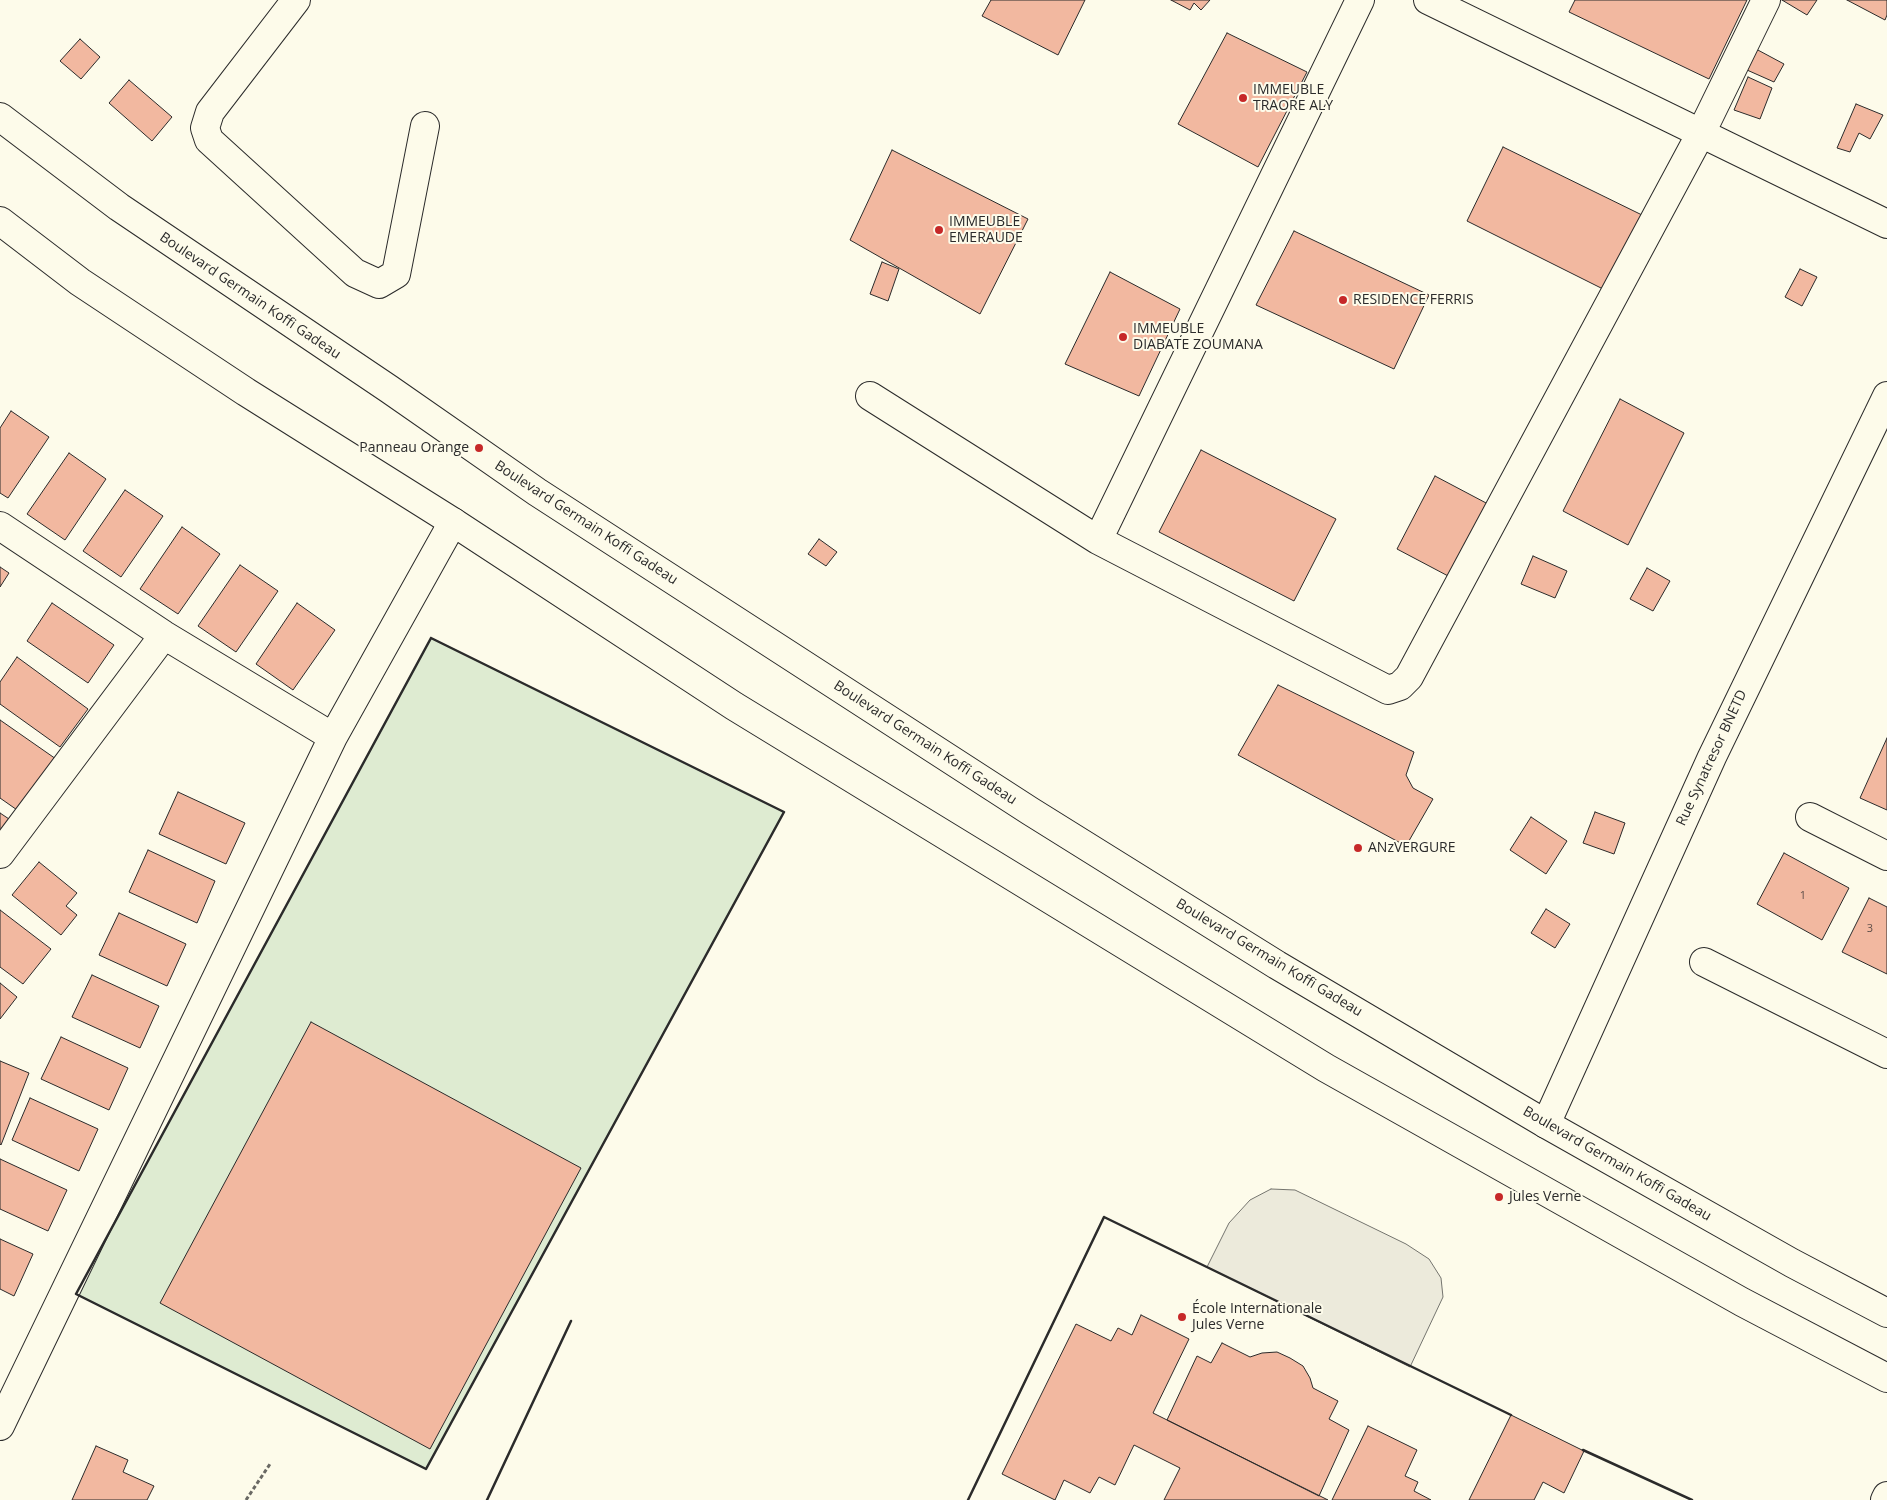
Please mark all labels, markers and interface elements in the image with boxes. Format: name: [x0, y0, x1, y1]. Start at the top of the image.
place label: IMMEUBLE TRAORE ALY: [1253, 82, 1333, 114]
marker: IMMEUBLE TRAORE ALY: [1237, 92, 1249, 104]
place label: IMMEUBLE EMERAUDE: [949, 214, 1023, 246]
marker: IMMEUBLE EMERAUDE: [933, 224, 945, 236]
street label: Boulevard Germain Koffi Gadeau: [156, 229, 344, 363]
place label: RESIDENCE FERRIS: [1353, 292, 1474, 308]
marker: RESIDENCE FERRIS: [1337, 294, 1349, 306]
place label: IMMEUBLE DIABATE ZOUMANA: [1133, 321, 1263, 354]
marker: IMMEUBLE DIABATE ZOUMANA: [1117, 331, 1129, 343]
place label: Panneau Orange: [359, 440, 469, 456]
marker: Panneau Orange: [473, 442, 485, 454]
street label: Boulevard Germain Koffi Gadeau: [491, 457, 681, 589]
street label: Boulevard Germain Koffi Gadeau: [830, 677, 1020, 809]
street label: Rue Synatresor BNETD: [1673, 687, 1751, 829]
place label: ANzVERGURE: [1368, 840, 1456, 856]
marker: ANzVERGURE: [1352, 842, 1364, 854]
house number: 1: [1800, 889, 1806, 903]
street label: Boulevard Germain Koffi Gadeau: [1173, 896, 1365, 1020]
house number: 3: [1867, 922, 1873, 936]
street label: Boulevard Germain Koffi Gadeau: [1520, 1103, 1714, 1225]
place label: Jules Verne: [1509, 1189, 1581, 1205]
marker: Jules Verne: [1493, 1191, 1505, 1203]
place label: École Internationale Jules Verne: [1192, 1301, 1322, 1334]
marker: École Internationale Jules Verne: [1176, 1311, 1188, 1323]

